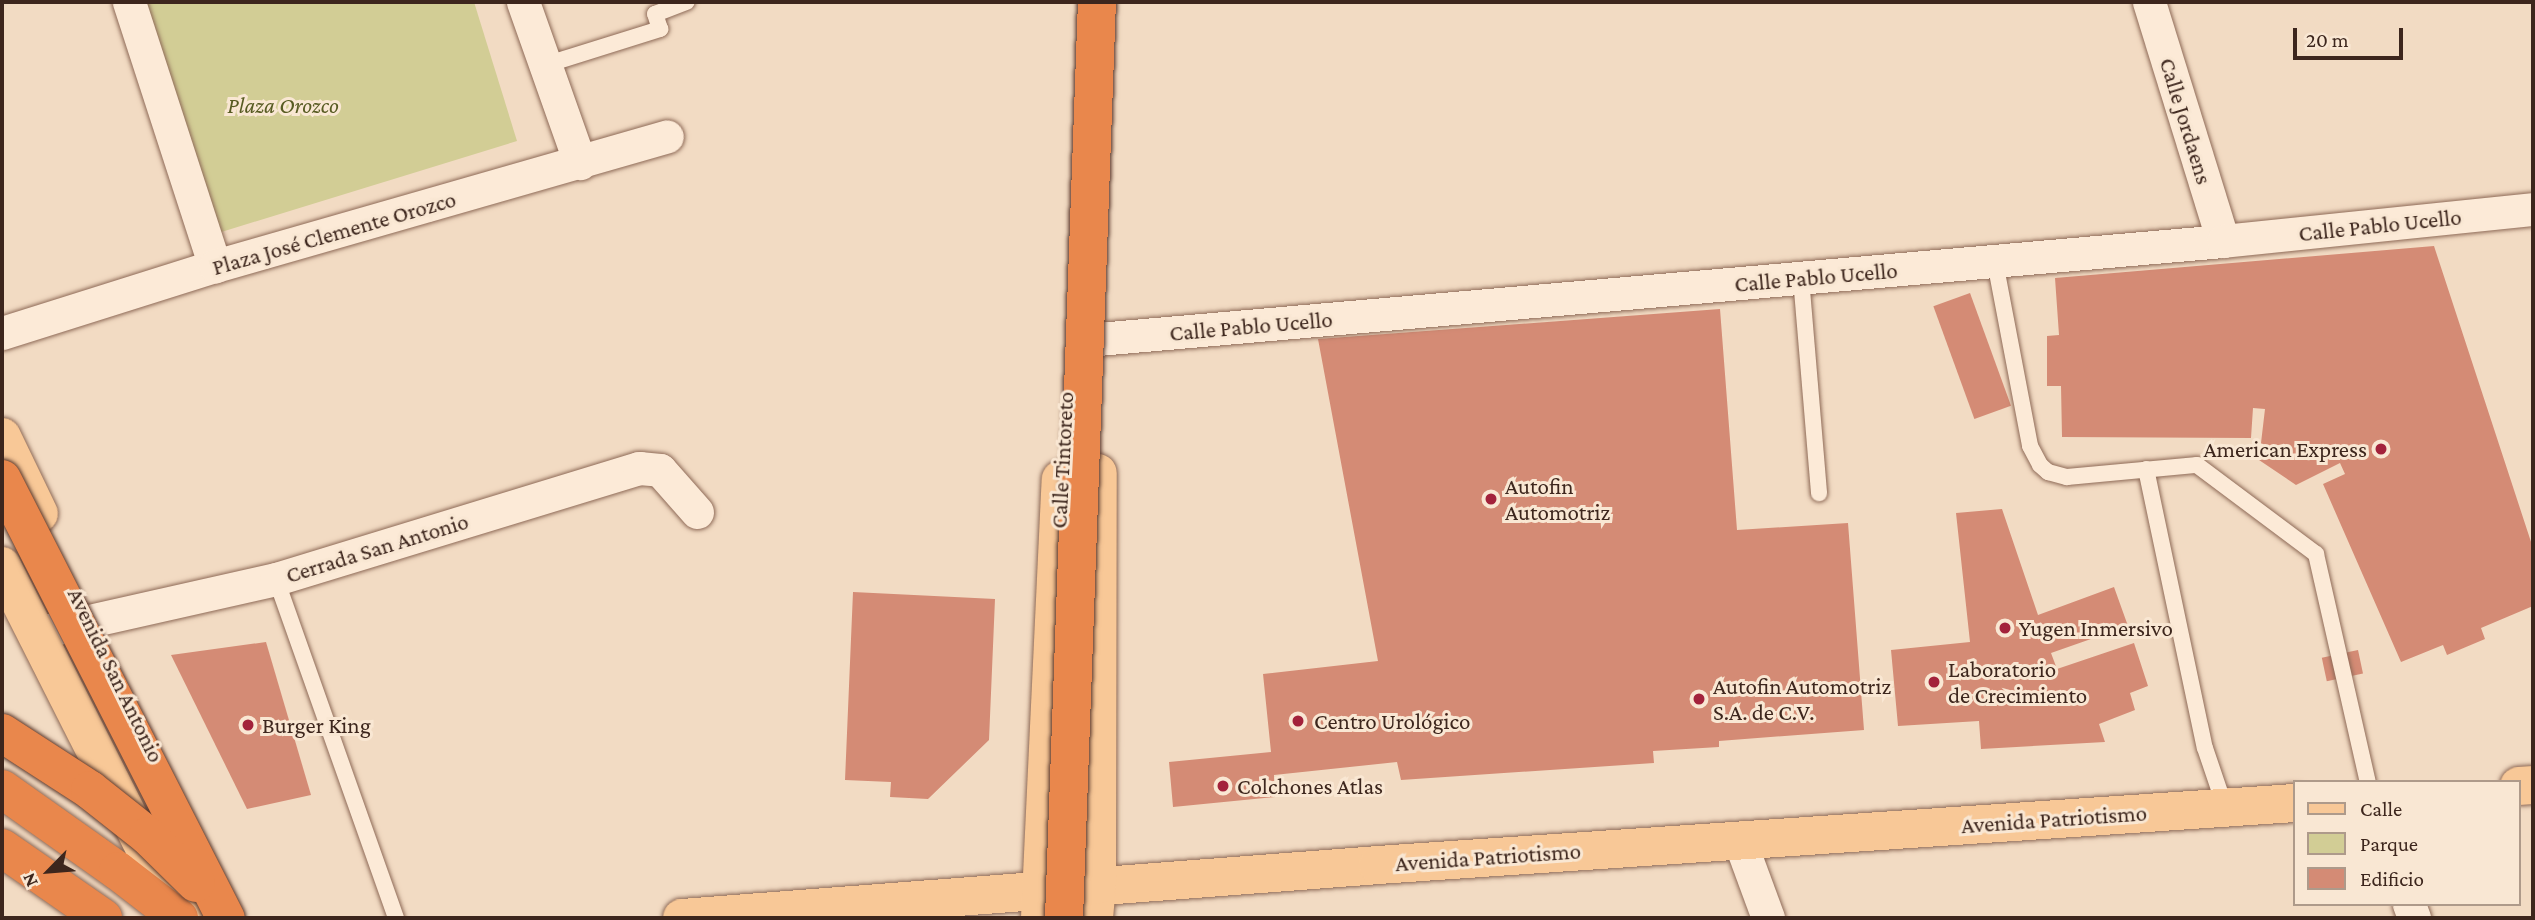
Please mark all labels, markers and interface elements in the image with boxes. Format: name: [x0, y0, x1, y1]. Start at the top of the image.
scale bar: [2297, 14, 2407, 58]
text: 20 m: [2306, 28, 2349, 52]
street label: Calle Jordaens: [2154, 54, 2218, 188]
park label: Plaza Orozco: [227, 91, 339, 119]
street label: Plaza José Clemente Orozco: [209, 185, 459, 281]
street label: Calle Pablo Ucello: [2297, 203, 2463, 247]
street label: Calle Pablo Ucello: [1733, 256, 1899, 298]
street label: Calle Pablo Ucello: [1168, 305, 1334, 347]
street label: Calle Tintoreto: [1045, 391, 1079, 529]
place label: American Express: [2203, 435, 2367, 463]
marker: American Express: [2373, 441, 2389, 457]
place label: Autofin Automotriz: [1505, 472, 1610, 526]
marker: Autofin Automotriz: [1483, 491, 1499, 507]
street label: Cerrada San Antonio: [282, 507, 472, 589]
street label: Avenida San Antonio: [62, 583, 170, 767]
place label: Yugen Inmersivo: [2019, 614, 2173, 642]
marker: Yugen Inmersivo: [1997, 620, 2013, 636]
place label: Laboratorio de Crecimiento: [1948, 655, 2087, 709]
place label: Autofin Automotriz S.A. de C.V.: [1713, 672, 1891, 726]
marker: Laboratorio de Crecimiento: [1926, 674, 1942, 690]
marker: Autofin Automotriz S.A. de C.V.: [1691, 691, 1707, 707]
place label: Centro Urológico: [1314, 707, 1470, 735]
place label: Burger King: [262, 711, 371, 739]
marker: Centro Urológico: [1288, 711, 1308, 731]
marker: Burger King: [240, 717, 256, 733]
place label: Colchones Atlas: [1237, 772, 1383, 800]
marker: Colchones Atlas: [1215, 778, 1231, 794]
legend: [2294, 780, 2521, 906]
text: Calle: [2360, 797, 2402, 821]
street label: Avenida Patriotismo: [1960, 799, 2148, 839]
text: Parque: [2360, 832, 2418, 856]
north arrow: [14, 836, 84, 906]
street label: Avenida Patriotismo: [1394, 837, 1582, 877]
text: Edificio: [2360, 867, 2424, 891]
text: N: [17, 870, 42, 890]

